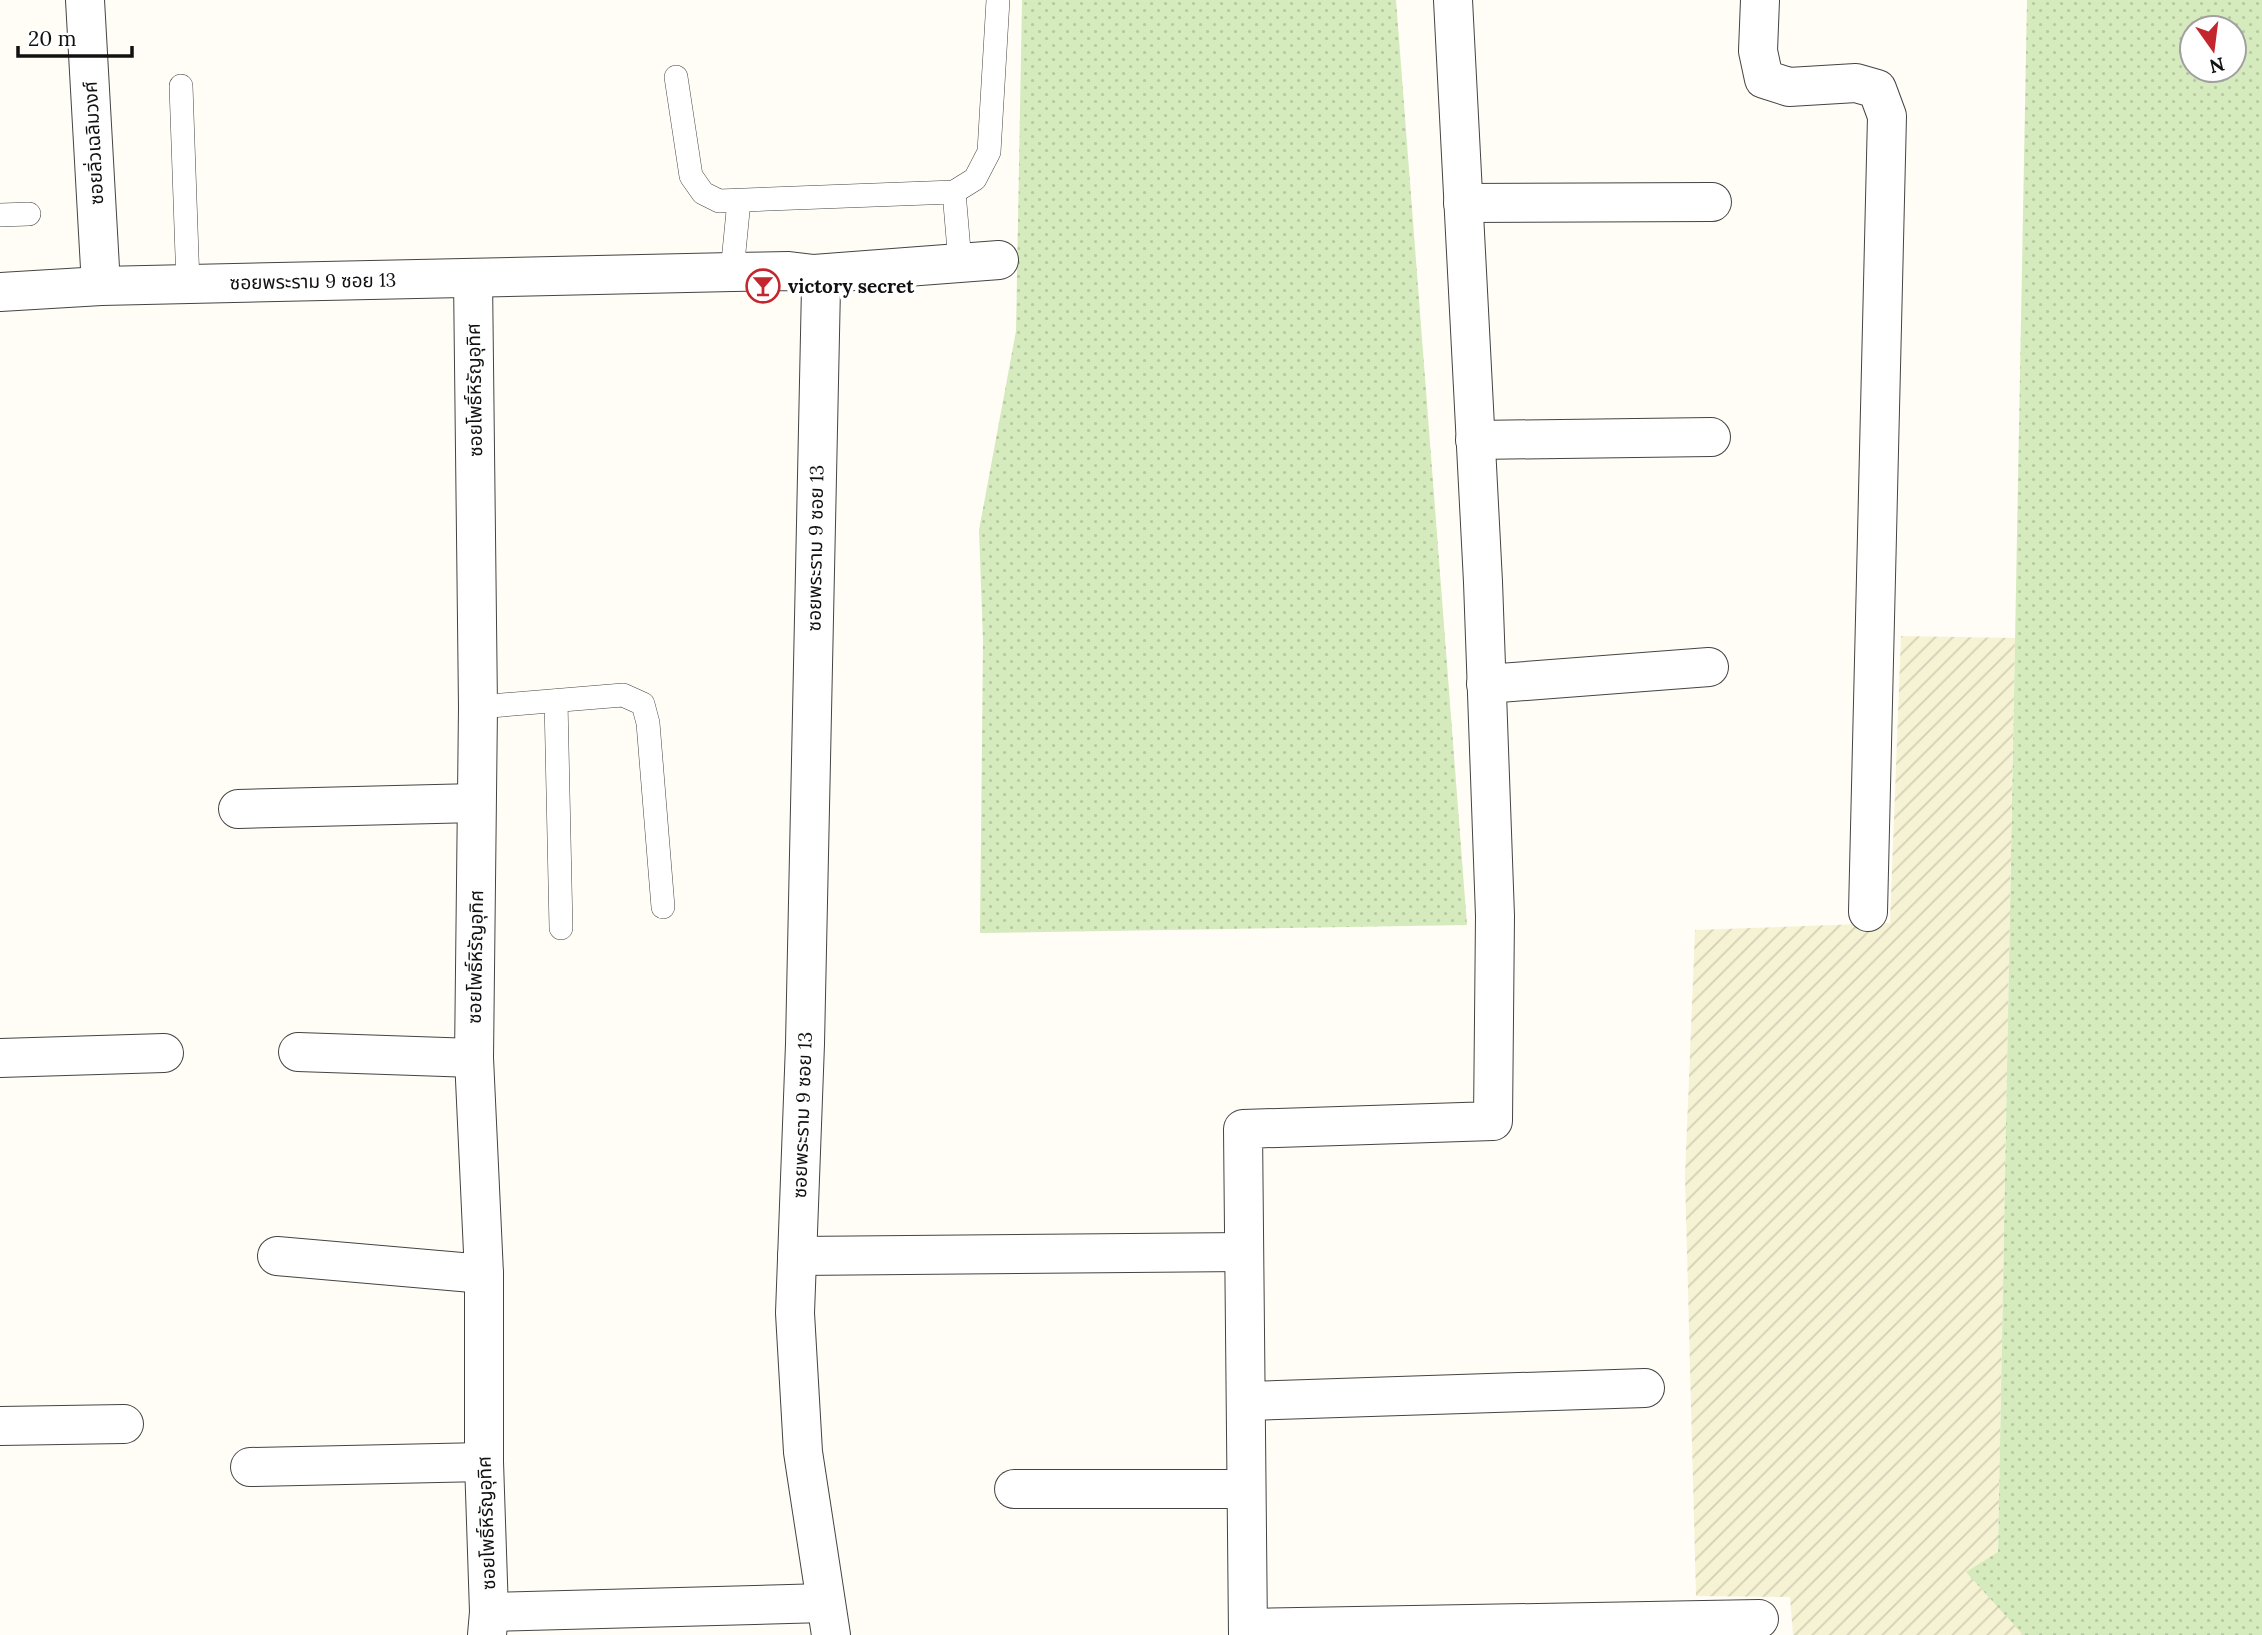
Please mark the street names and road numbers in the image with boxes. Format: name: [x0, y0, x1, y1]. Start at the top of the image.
street label: ซอยลิ่วเฉลิมวงศ์: [78, 81, 108, 205]
street label: ซอยพระราม 9 ซอย 13: [230, 268, 396, 294]
street label: ซอยโพธิ์หิรัญอุทิศ: [461, 323, 487, 457]
street label: ซอยพระราม 9 ซอย 13: [802, 465, 828, 631]
street label: ซอยโพธิ์หิรัญอุทิศ: [462, 890, 488, 1024]
street label: ซอยพระราม 9 ซอย 13: [787, 1031, 817, 1199]
street label: ซอยโพธิ์หิรัญอุทิศ: [472, 1456, 500, 1590]

